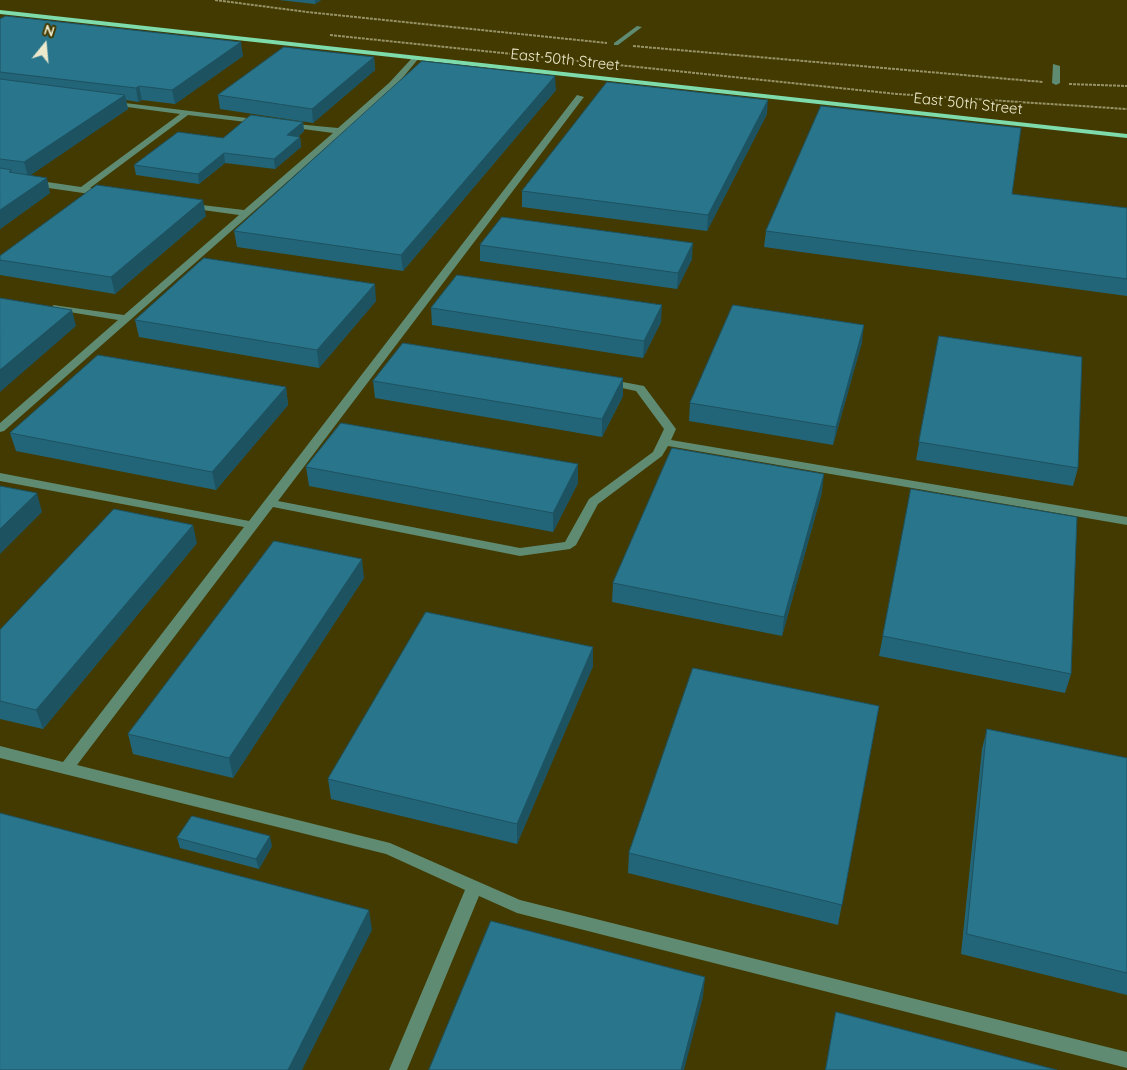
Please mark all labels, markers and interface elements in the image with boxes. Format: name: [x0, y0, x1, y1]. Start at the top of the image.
north arrow: [20, 20, 70, 70]
text: N: [42, 21, 57, 41]
street label: East 50th Street: [510, 45, 620, 75]
street label: East 50th Street: [913, 89, 1023, 119]

